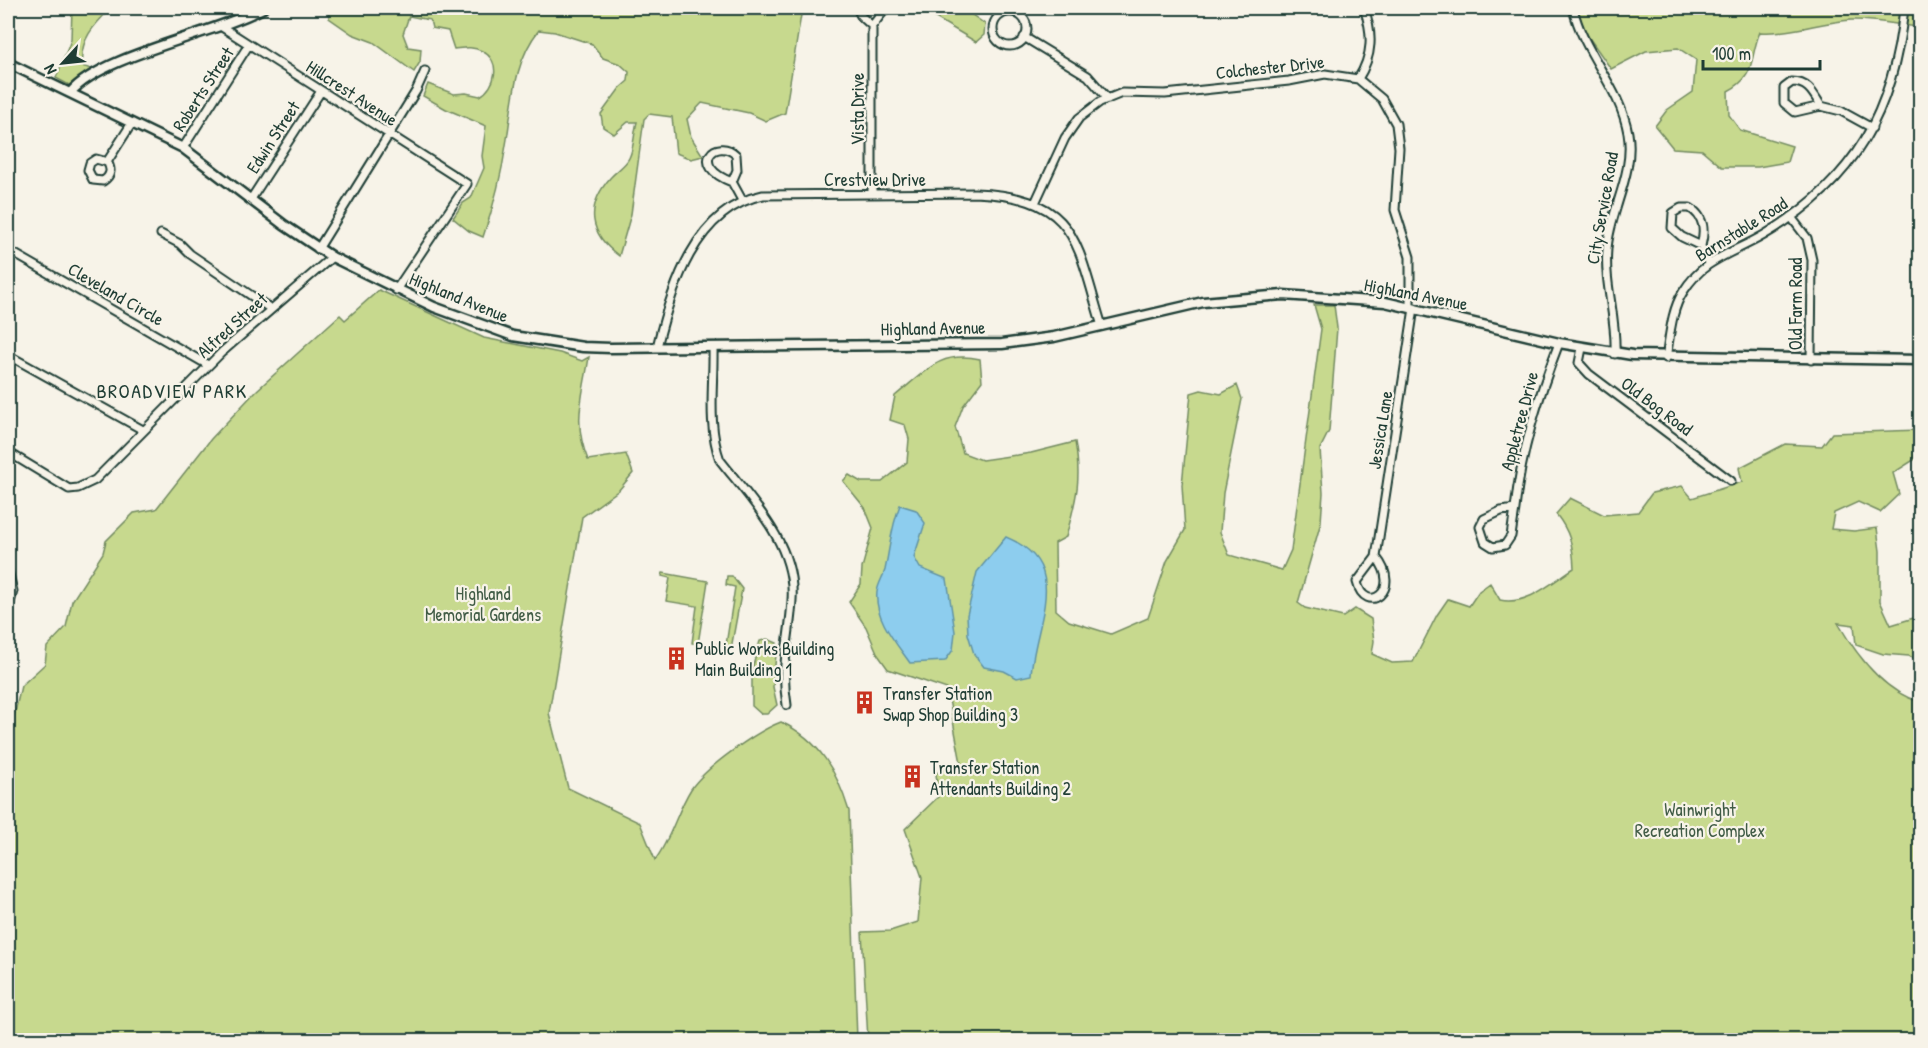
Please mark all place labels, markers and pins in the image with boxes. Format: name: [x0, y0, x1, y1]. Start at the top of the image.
place label: Public Works Building Main Building 1: [695, 636, 834, 682]
building icon: Public Works Building Main Building 1: [664, 645, 690, 671]
place label: Transfer Station Swap Shop Building 3: [883, 681, 1018, 727]
building icon: Transfer Station Swap Shop Building 3: [852, 690, 878, 716]
place label: Transfer Station Attendants Building 2: [930, 755, 1071, 801]
building icon: Transfer Station Attendants Building 2: [899, 764, 925, 790]

